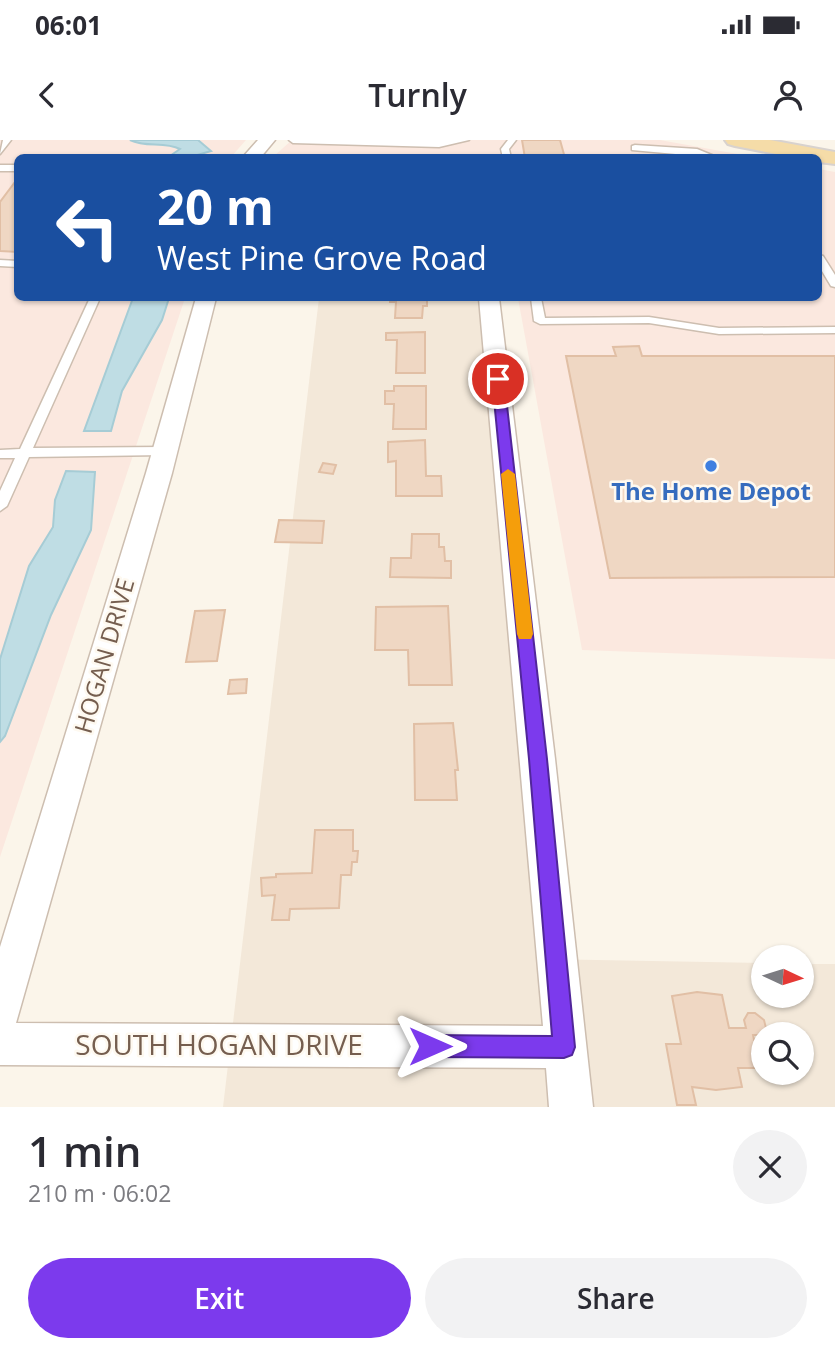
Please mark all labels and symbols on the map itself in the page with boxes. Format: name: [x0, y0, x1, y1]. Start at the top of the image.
pin: [468, 349, 528, 409]
marker: The Home Depot: [703, 458, 719, 474]
place label: The Home Depot: [611, 474, 811, 507]
street label: HOGAN DRIVE: [66, 574, 141, 737]
north arrow: [751, 945, 814, 1008]
position arrow: [393, 1009, 467, 1083]
street label: SOUTH HOGAN DRIVE: [75, 1025, 363, 1063]

